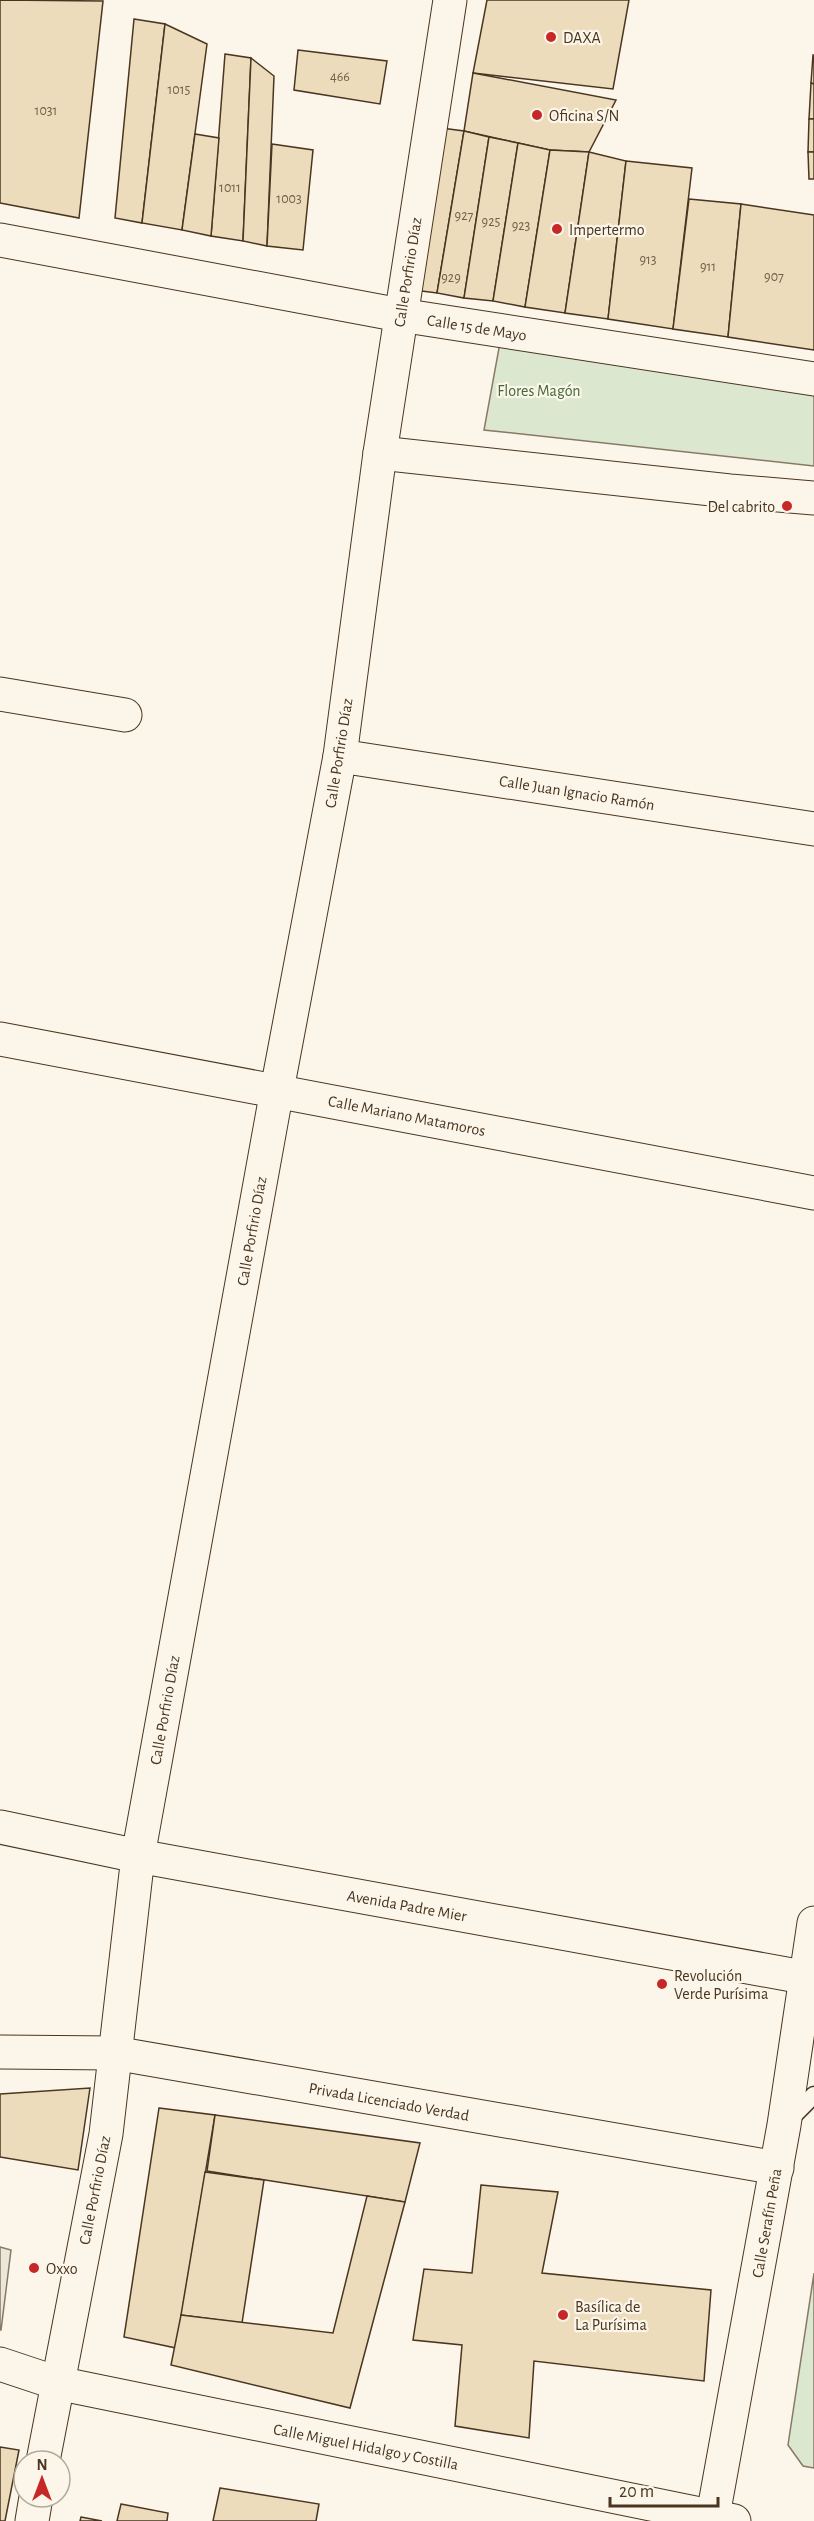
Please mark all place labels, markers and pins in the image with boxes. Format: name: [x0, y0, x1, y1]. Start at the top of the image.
marker: DAXA: [544, 30, 558, 44]
place label: DAXA: [563, 30, 601, 46]
marker: Oficina S/N: [530, 108, 544, 122]
place label: Oficina S/N: [549, 108, 619, 124]
marker: Impertermo: [550, 222, 564, 236]
place label: Impertermo: [569, 222, 645, 238]
place label: Del cabrito: [707, 499, 775, 515]
marker: Del cabrito: [780, 499, 794, 513]
place label: Revolución Verde Purísima: [674, 1968, 768, 2002]
marker: Revolución Verde Purísima: [655, 1977, 669, 1991]
marker: Oxxo: [27, 2261, 41, 2275]
place label: Oxxo: [46, 2261, 78, 2277]
place label: Basílica de La Purísima: [575, 2299, 647, 2333]
marker: Basílica de La Purísima: [556, 2308, 570, 2322]

